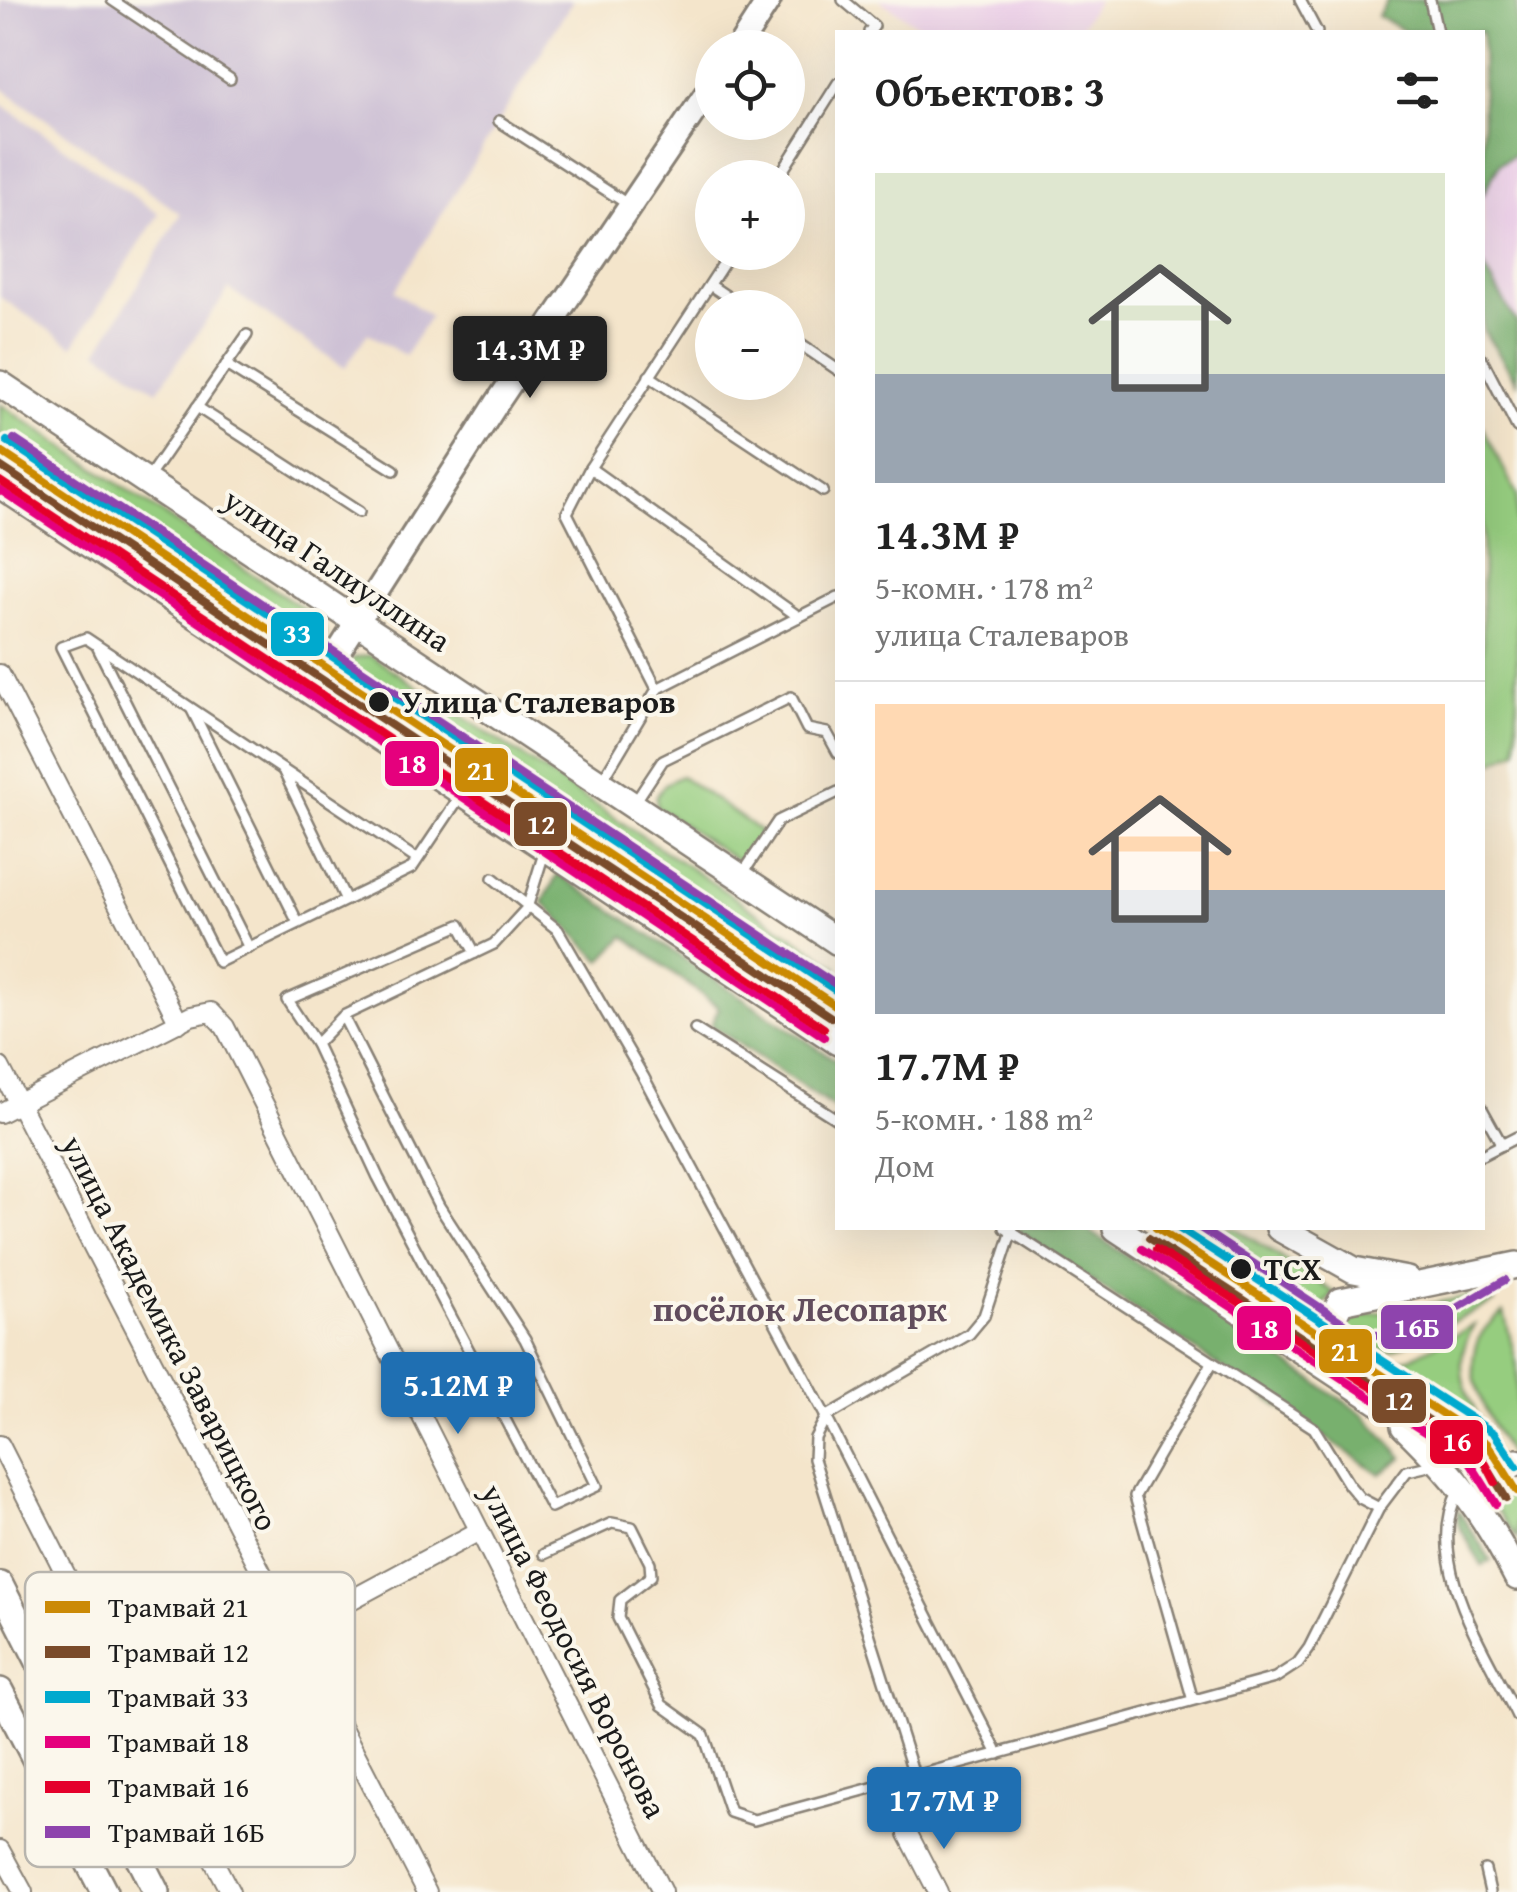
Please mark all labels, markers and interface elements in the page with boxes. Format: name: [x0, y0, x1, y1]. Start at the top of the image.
map controls: [695, 30, 805, 400]
button: locate: [695, 30, 805, 140]
text: Объектов: 3: [875, 60, 1105, 121]
icon: filters: [1390, 63, 1445, 118]
button: +: [695, 160, 805, 270]
icon: home: [1070, 238, 1250, 418]
button: −: [695, 290, 805, 400]
pin: 14.3M ₽: [438, 316, 622, 401]
text: 14.3M ₽: [475, 325, 585, 372]
street label: улица Галиуллина: [213, 475, 461, 664]
text: 14.3M ₽: [875, 503, 1019, 564]
text: 5-комн. · 178 m²: [875, 564, 1093, 611]
line badge: 33: [269, 610, 326, 658]
text: улица Сталеваров: [875, 611, 1129, 658]
text: 33: [282, 612, 312, 653]
place label: Улица Сталеваров: [402, 678, 676, 725]
marker: Улица Сталеваров: [366, 689, 392, 715]
line badge: 18: [383, 739, 441, 788]
text: 18: [397, 742, 427, 783]
line badge: 21: [453, 746, 510, 794]
text: 21: [466, 749, 496, 790]
icon: home: [1070, 769, 1250, 949]
line badge: 12: [512, 800, 569, 848]
text: 12: [526, 803, 556, 844]
text: 17.7M ₽: [875, 1034, 1019, 1095]
text: 5-комн. · 188 m²: [875, 1095, 1093, 1142]
street label: улица Академика Заварицкого: [50, 1126, 291, 1539]
text: Дом: [875, 1142, 935, 1189]
place label: ТСХ: [1264, 1245, 1321, 1292]
marker: ТСХ: [1228, 1256, 1254, 1282]
district label: посёлок Лесопарк: [653, 1283, 948, 1334]
line badge: 16Б: [1379, 1303, 1455, 1351]
line badge: 18: [1235, 1304, 1293, 1352]
text: 16Б: [1394, 1306, 1440, 1347]
text: 18: [1249, 1307, 1279, 1348]
line badge: 21: [1317, 1327, 1374, 1375]
text: 21: [1330, 1330, 1360, 1371]
pin: 5.12M ₽: [366, 1352, 550, 1437]
text: 5.12M ₽: [403, 1361, 513, 1408]
line badge: 12: [1370, 1377, 1428, 1425]
text: 12: [1384, 1379, 1414, 1420]
line badge: 16: [1428, 1418, 1485, 1466]
text: 16: [1442, 1420, 1472, 1461]
street label: улица Феодосия Воронова: [469, 1475, 680, 1827]
legend: [25, 1572, 355, 1867]
text: Трамвай 21: [108, 1586, 249, 1627]
text: Трамвай 12: [108, 1631, 249, 1672]
text: Трамвай 33: [108, 1676, 249, 1717]
text: Трамвай 18: [108, 1721, 249, 1762]
text: Трамвай 16: [108, 1766, 249, 1807]
pin: 17.7M ₽: [852, 1767, 1036, 1852]
text: 17.7M ₽: [889, 1776, 999, 1823]
text: Трамвай 16Б: [108, 1811, 265, 1852]

